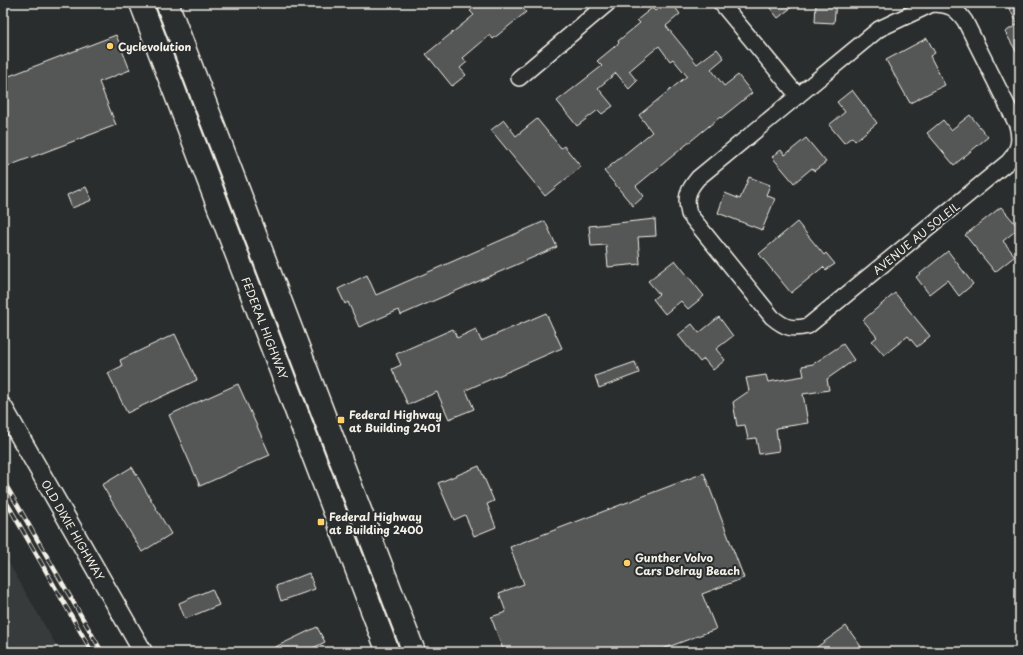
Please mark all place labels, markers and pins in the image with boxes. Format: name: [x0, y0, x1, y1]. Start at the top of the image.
place label: Cyclevolution: [118, 38, 192, 55]
marker: Cyclevolution: [105, 41, 115, 51]
place label: Federal Highway at Building 2401: [349, 406, 442, 436]
marker: Federal Highway at Building 2401: [336, 415, 346, 425]
place label: Federal Highway at Building 2400: [329, 508, 423, 538]
marker: Federal Highway at Building 2400: [316, 517, 326, 527]
place label: Gunther Volvo Cars Delray Beach: [635, 549, 740, 579]
marker: Gunther Volvo Cars Delray Beach: [622, 558, 632, 568]

